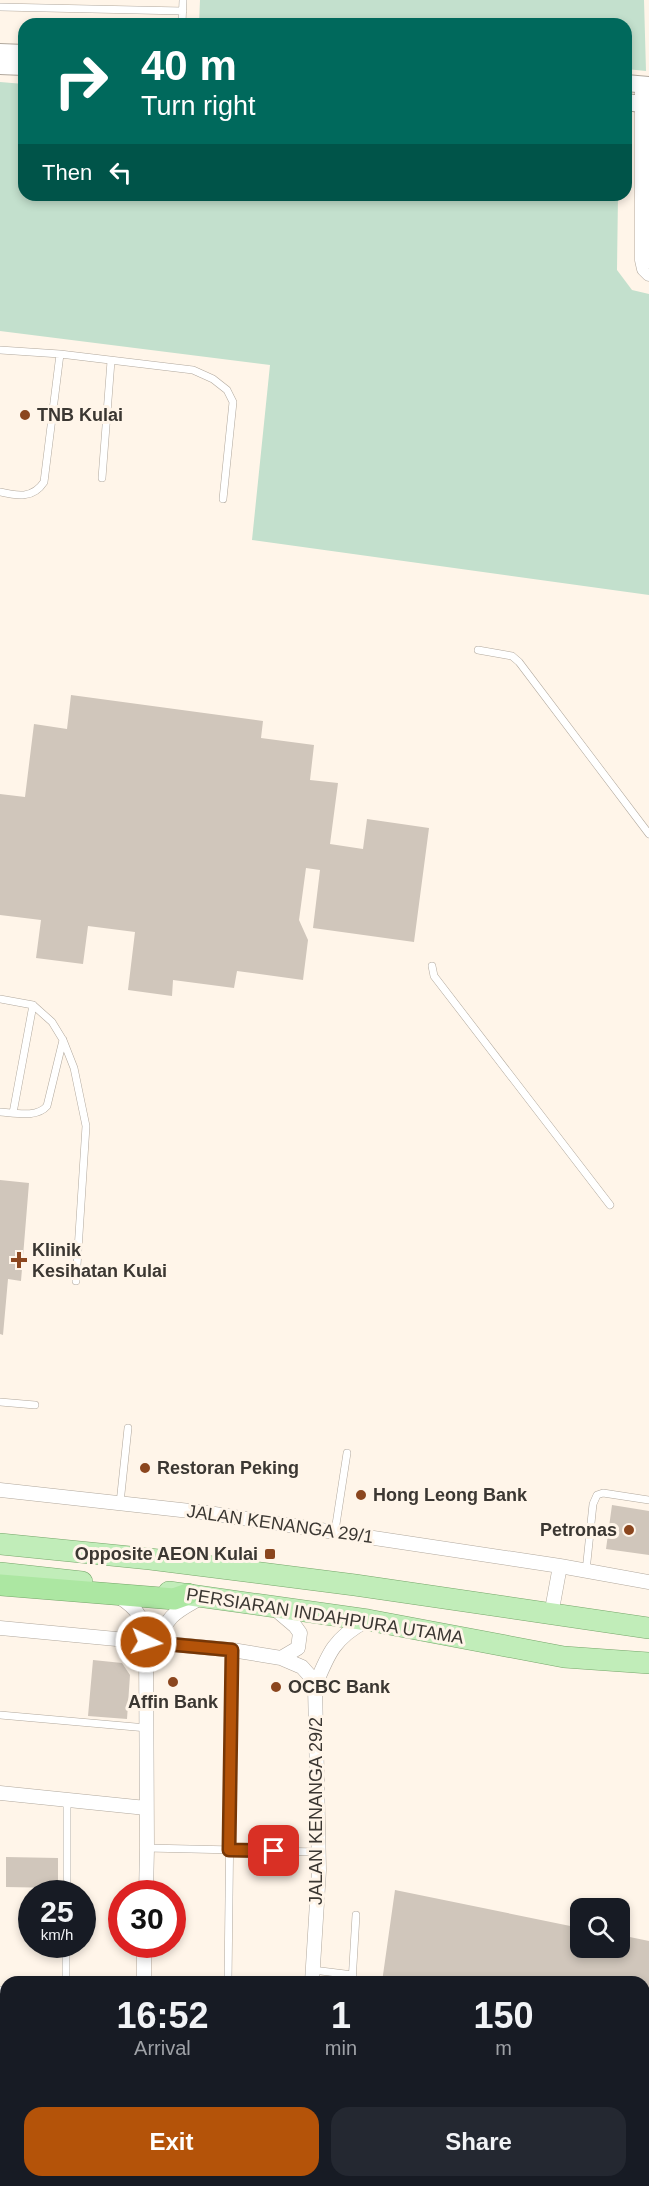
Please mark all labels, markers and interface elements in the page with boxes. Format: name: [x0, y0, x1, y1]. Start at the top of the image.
icon: right: [42, 42, 120, 120]
text: 40 m: [141, 42, 237, 89]
text: Turn right: [141, 91, 256, 121]
icon: left: [104, 156, 137, 189]
text: Then: [42, 160, 92, 185]
place label: TNB Kulai: [37, 405, 123, 425]
marker: TNB Kulai: [18, 408, 32, 422]
place label: Klinik Kesihatan Kulai: [32, 1240, 167, 1281]
marker: Klinik Kesihatan Kulai: [10, 1251, 28, 1269]
place label: Restoran Peking: [157, 1458, 299, 1478]
marker: Restoran Peking: [138, 1461, 152, 1475]
place label: Hong Leong Bank: [373, 1485, 528, 1505]
marker: Hong Leong Bank: [354, 1488, 368, 1502]
street label: JALAN KENANGA 29/1: [185, 1501, 375, 1547]
place label: Petronas: [540, 1520, 617, 1540]
marker: Petronas: [622, 1523, 636, 1537]
place label: Opposite AEON Kulai: [75, 1544, 258, 1564]
marker: Opposite AEON Kulai: [263, 1547, 277, 1561]
street label: PERSIARAN INDAHPURA UTAMA: [185, 1584, 465, 1648]
position arrow: [114, 1610, 178, 1674]
marker: Affin Bank: [166, 1675, 180, 1689]
place label: OCBC Bank: [288, 1677, 391, 1697]
marker: OCBC Bank: [269, 1680, 283, 1694]
place label: Affin Bank: [128, 1692, 219, 1712]
street label: JALAN KENANGA 29/2: [306, 1717, 326, 1905]
pin: [248, 1825, 299, 1876]
icon: arrive: [257, 1834, 290, 1867]
speed limit sign: 30: [108, 1880, 186, 1958]
text: 25: [40, 1895, 74, 1928]
map controls: [570, 1898, 630, 1958]
button: search: [570, 1898, 630, 1958]
text: km/h: [41, 1926, 73, 1943]
text: 16:52: [116, 1995, 208, 2036]
text: 1: [331, 1995, 351, 2036]
text: 150: [473, 1995, 534, 2036]
text: Arrival: [134, 2037, 191, 2059]
text: min: [325, 2037, 357, 2059]
text: m: [495, 2037, 512, 2059]
button: Exit: [24, 2107, 319, 2176]
button: Share: [331, 2107, 626, 2176]

